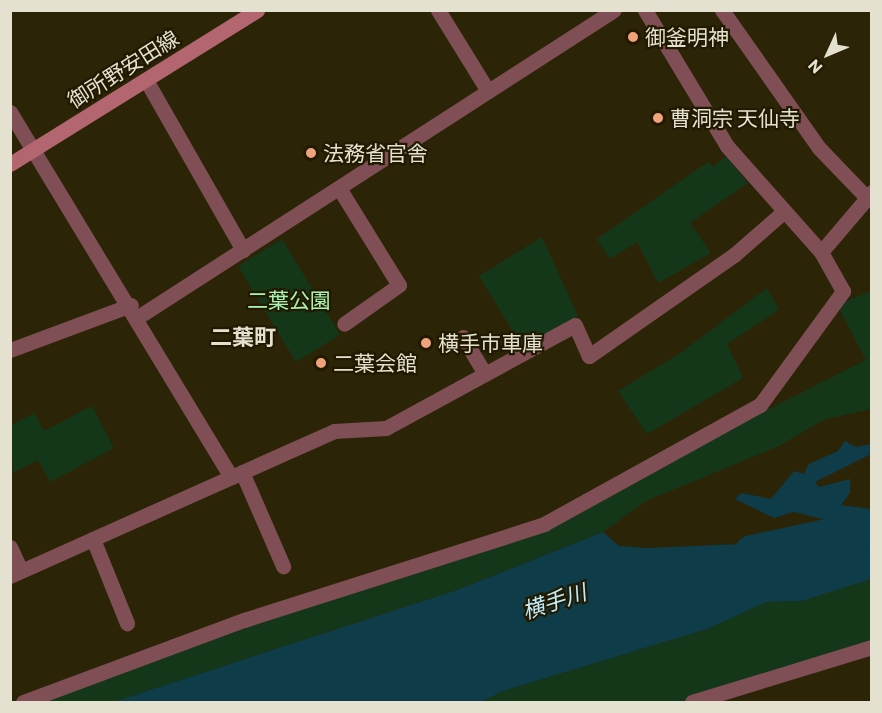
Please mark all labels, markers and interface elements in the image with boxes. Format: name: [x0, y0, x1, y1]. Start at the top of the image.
place label: 御釜明神: [645, 24, 729, 50]
north arrow: [798, 24, 858, 84]
street label: 御所野安田線: [63, 25, 183, 113]
marker: 御釜明神: [626, 30, 640, 44]
text: N: [804, 56, 826, 78]
place label: 曹洞宗 天仙寺: [670, 105, 800, 131]
marker: 曹洞宗 天仙寺: [651, 111, 665, 125]
place label: 法務省官舎: [323, 140, 428, 166]
marker: 法務省官舎: [304, 146, 318, 160]
park label: 二葉公園: [247, 287, 331, 313]
district label: 二葉町: [210, 324, 276, 350]
place label: 横手市車庫: [438, 330, 543, 356]
marker: 横手市車庫: [419, 336, 433, 350]
place label: 二葉会館: [333, 350, 417, 376]
marker: 二葉会館: [314, 356, 328, 370]
water label: 横手川: [519, 578, 589, 624]

